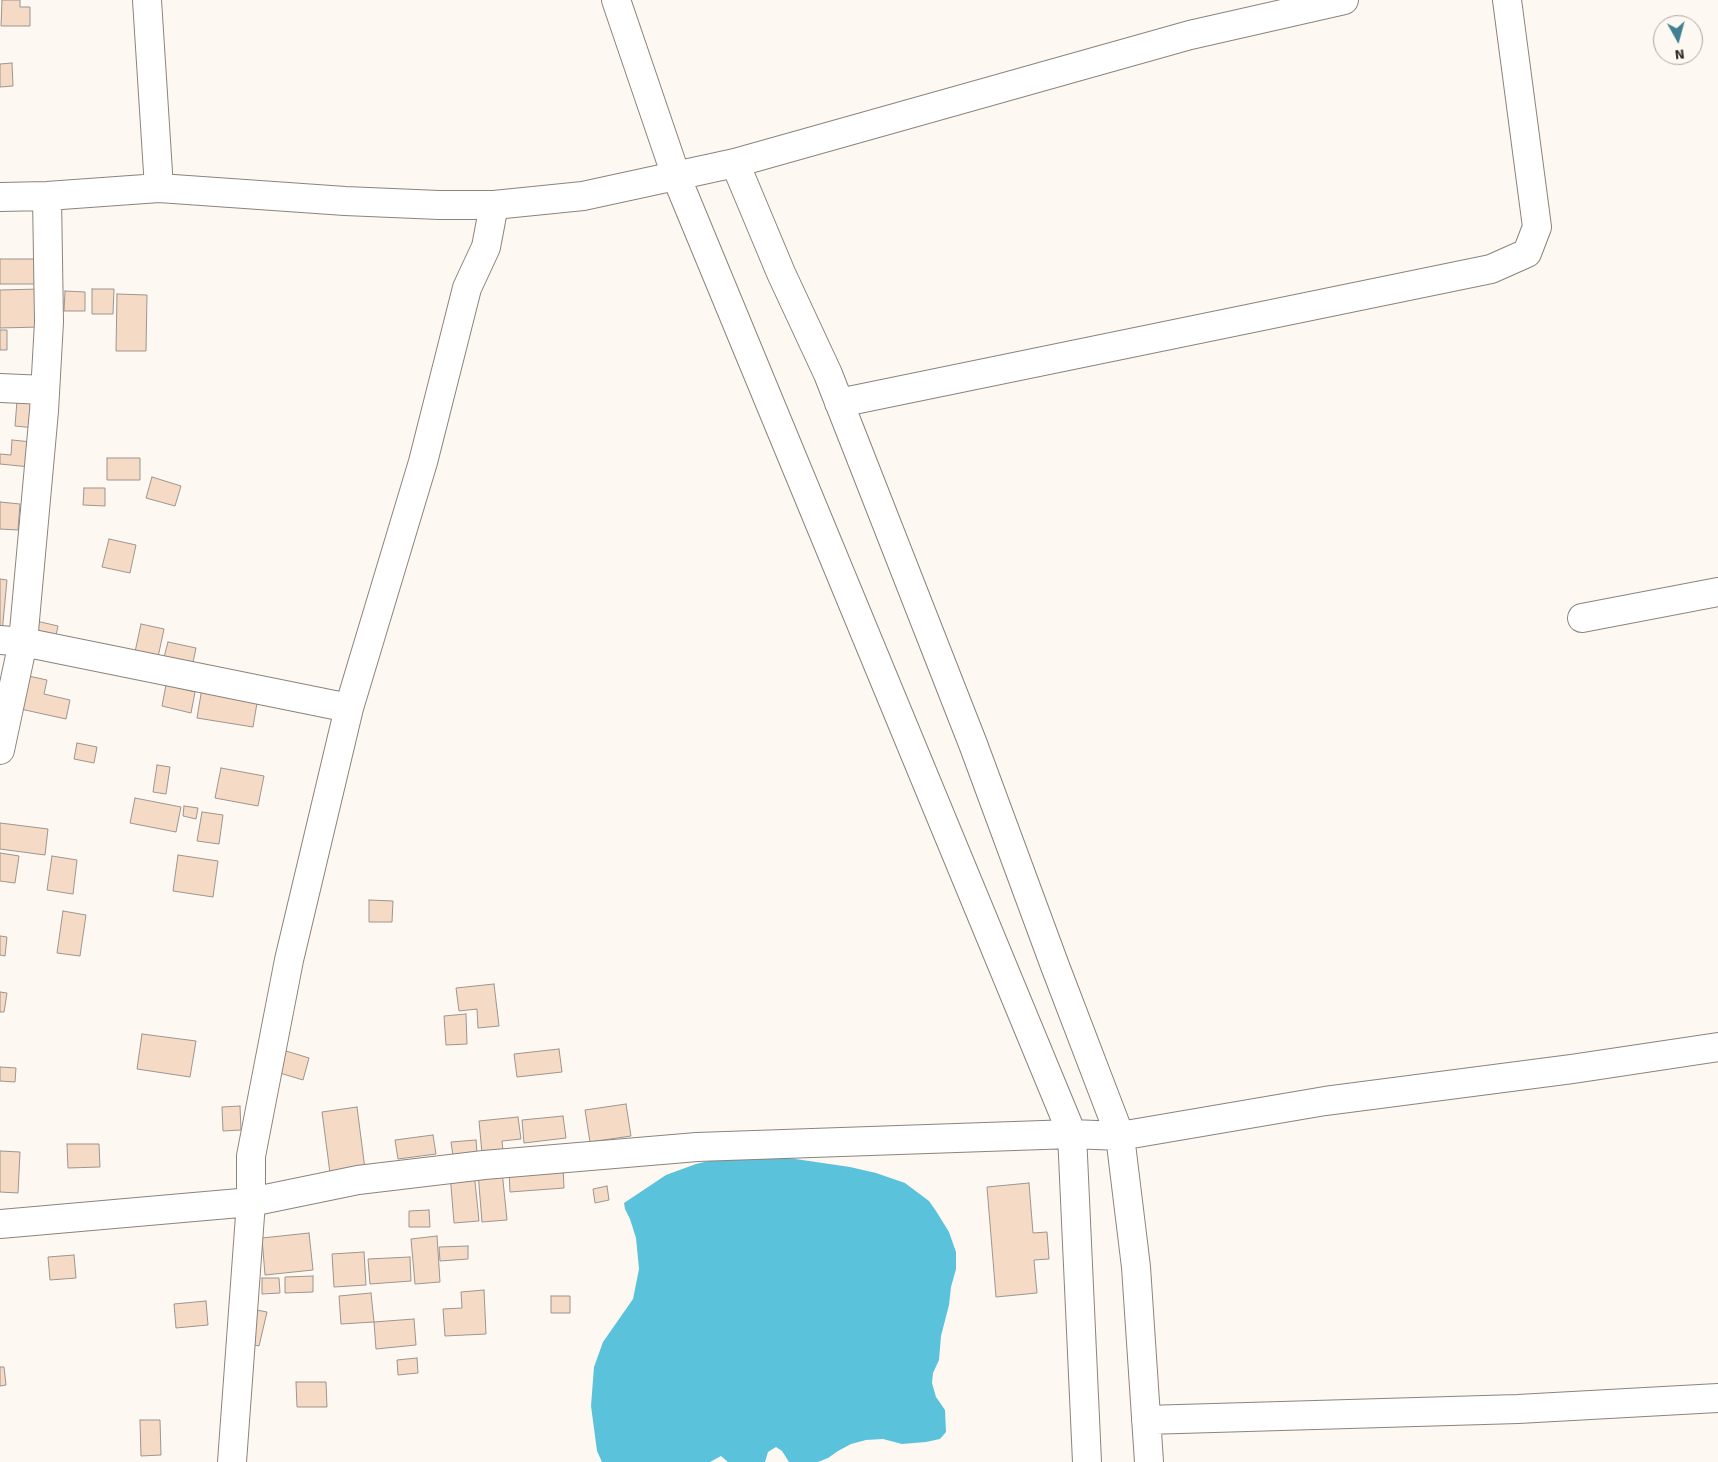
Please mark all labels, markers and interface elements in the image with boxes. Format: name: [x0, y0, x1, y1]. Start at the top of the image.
north arrow: [1653, 15, 1703, 65]
text: N: [1674, 45, 1686, 63]

